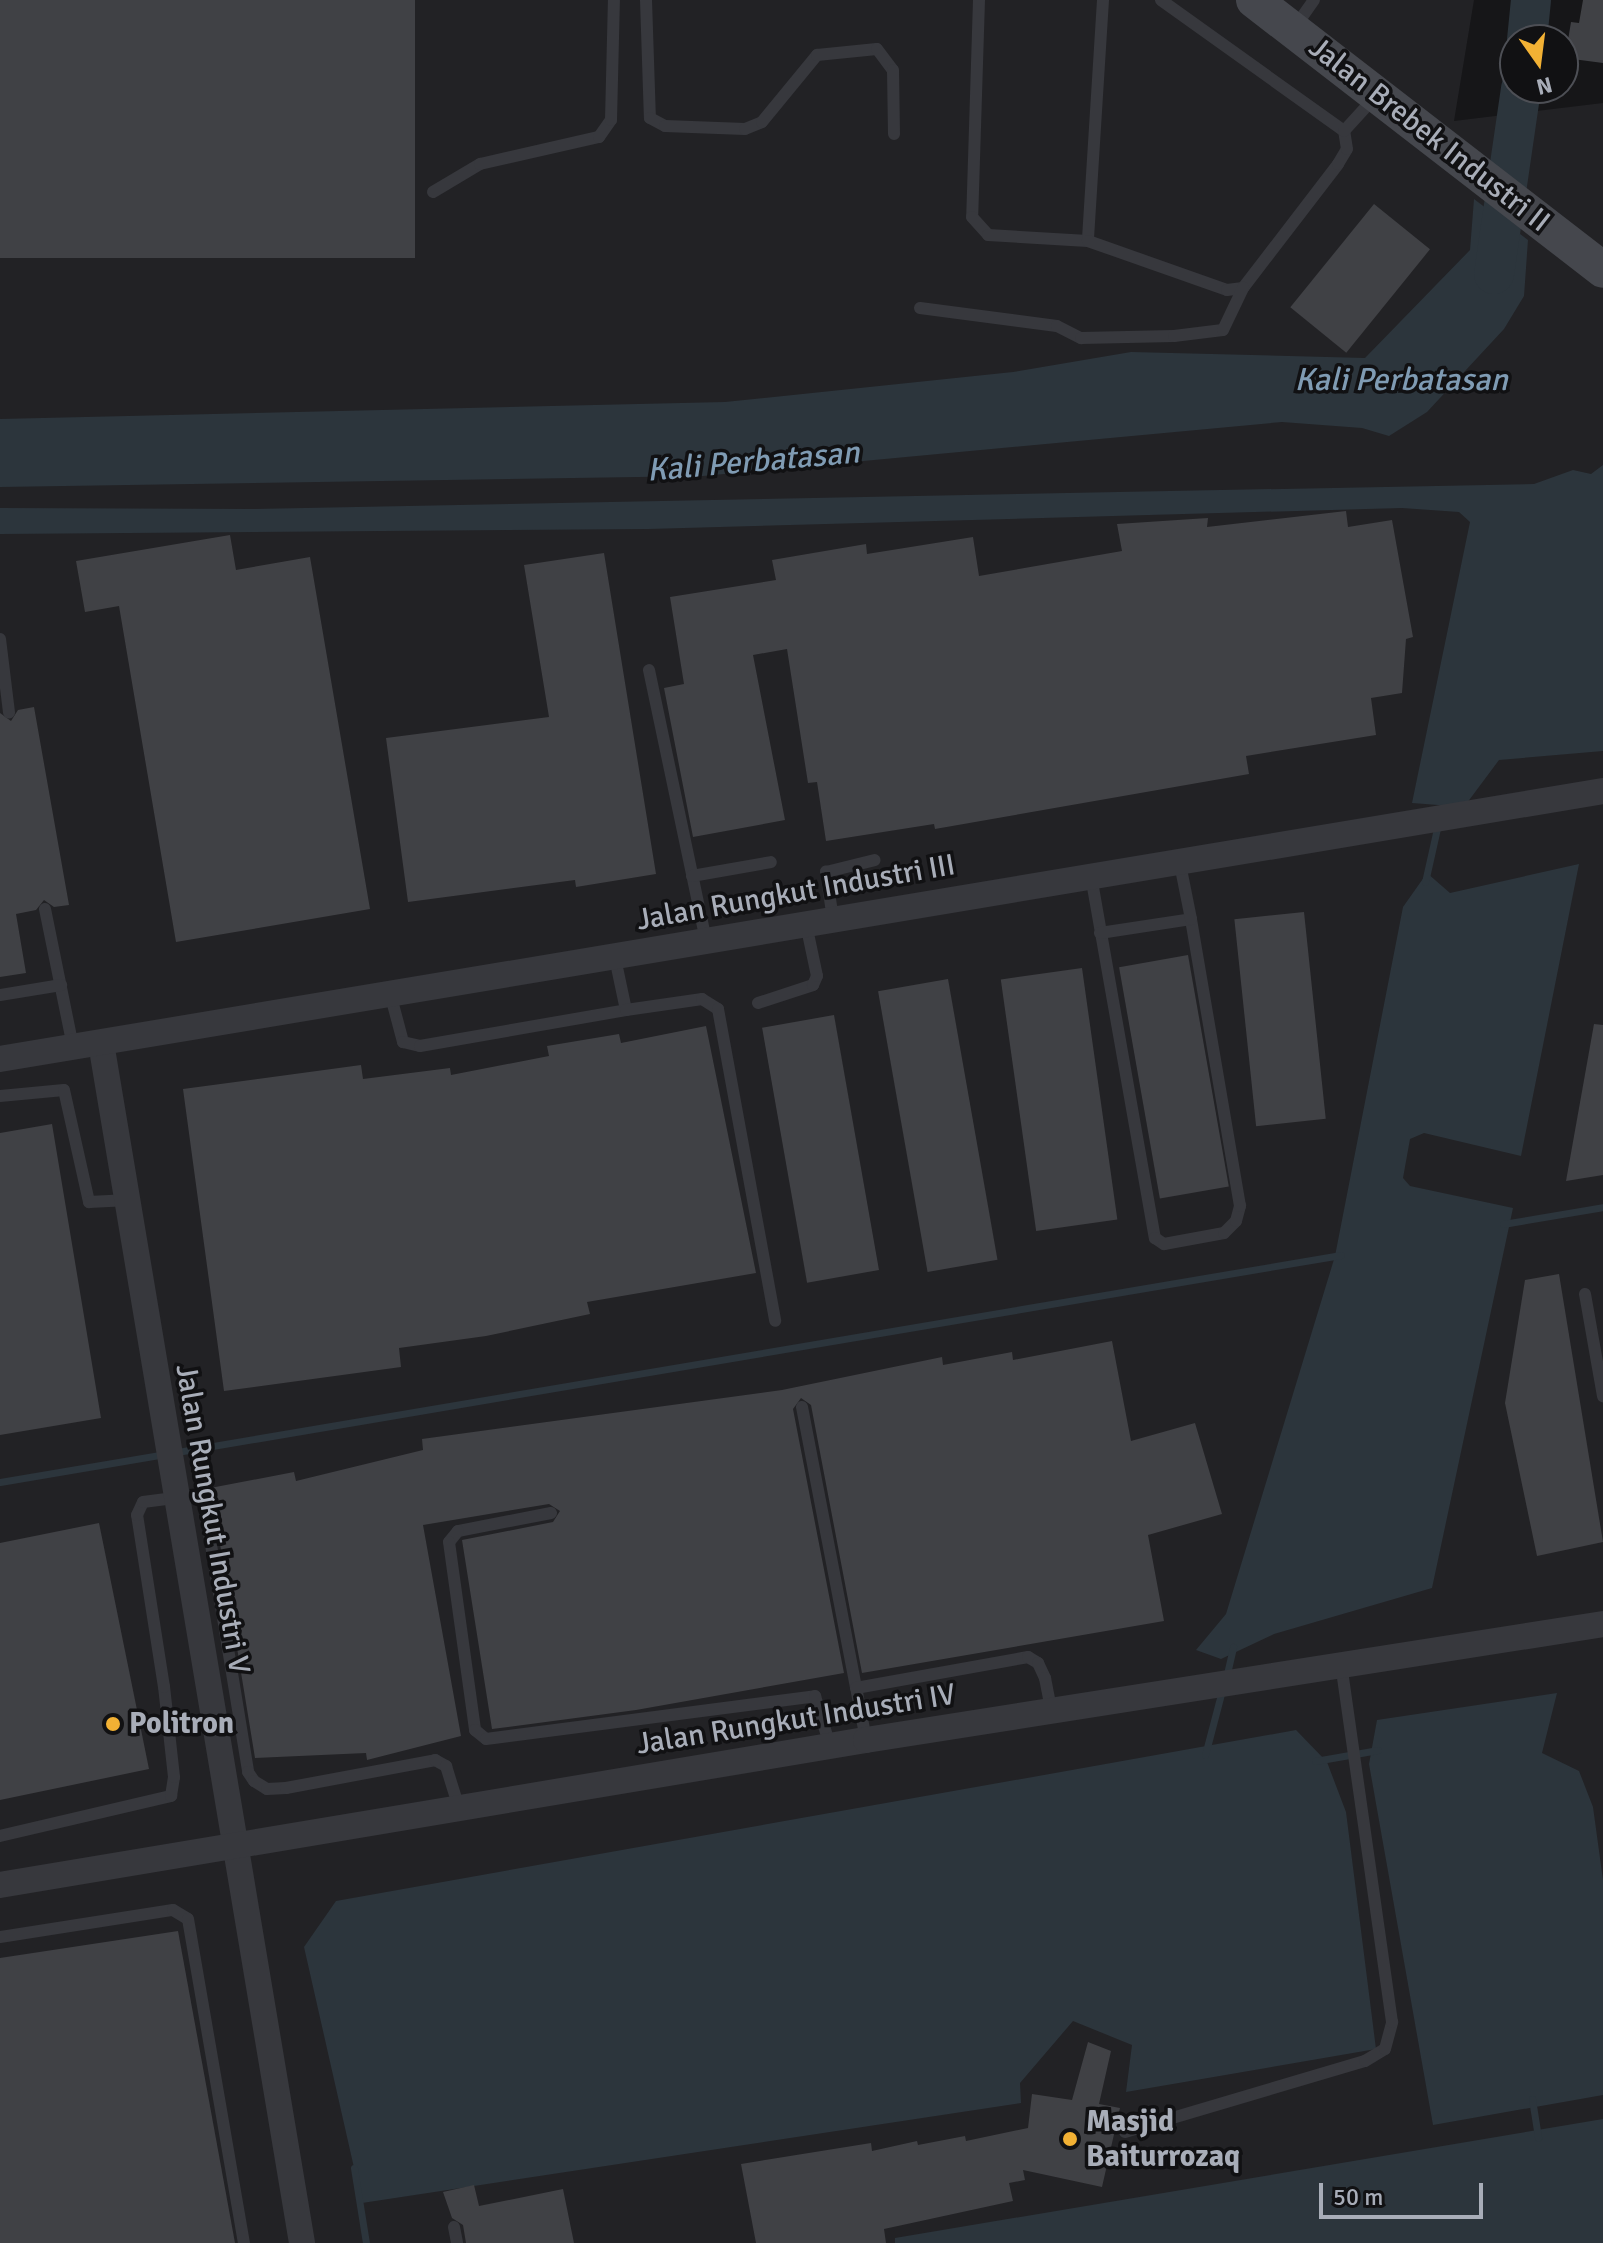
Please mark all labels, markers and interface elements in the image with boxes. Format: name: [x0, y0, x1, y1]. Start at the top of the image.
north arrow: [1499, 24, 1579, 104]
street label: Jalan Brebek Industri II: [1301, 30, 1557, 240]
text: N: [1534, 71, 1555, 101]
water label: Kali Perbatasan: [1294, 361, 1508, 399]
water label: Kali Perbatasan: [645, 434, 861, 490]
street label: Jalan Rungkut Industri III: [634, 847, 958, 939]
street label: Jalan Rungkut Industri V: [167, 1361, 257, 1677]
street label: Jalan Rungkut Industri IV: [634, 1677, 958, 1763]
place label: Politron: [129, 1706, 234, 1742]
marker: Politron: [104, 1715, 122, 1733]
place label: Masjid Baiturrozaq: [1086, 2104, 1240, 2174]
marker: Masjid Baiturrozaq: [1061, 2130, 1079, 2148]
scale bar: [1323, 2167, 1487, 2217]
text: 50 m: [1333, 2182, 1383, 2212]

